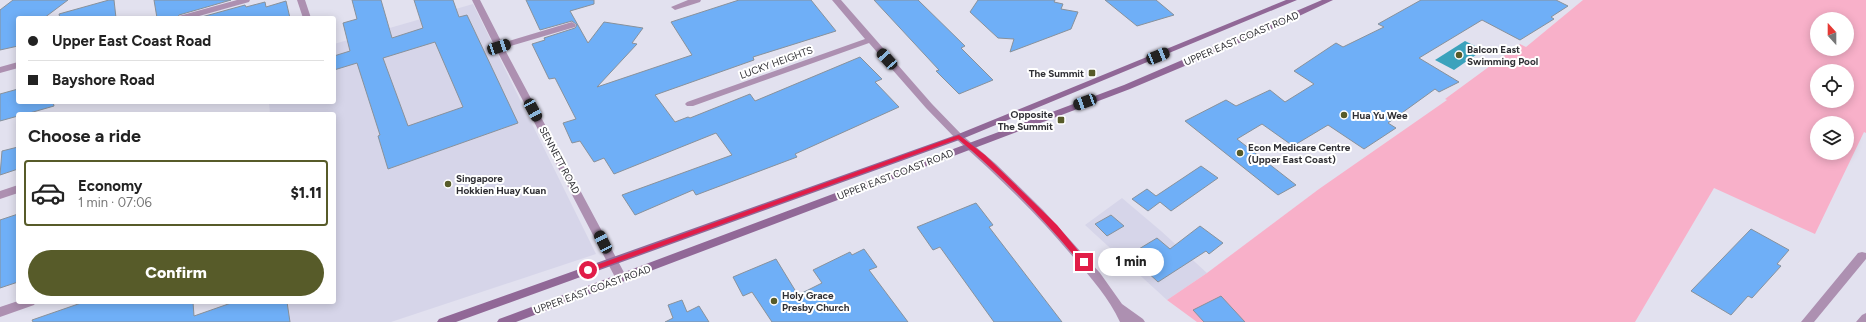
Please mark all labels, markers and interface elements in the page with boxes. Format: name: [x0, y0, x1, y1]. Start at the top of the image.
street label: UPPER EAST COAST ROAD: [1182, 8, 1301, 69]
north arrow: [1810, 12, 1854, 56]
map controls: [1810, 12, 1854, 160]
text: Upper East Coast Road: [52, 32, 211, 50]
car: [486, 38, 512, 56]
street label: LUCKY HEIGHTS: [738, 43, 815, 82]
place label: Balcon East Swimming Pool: [1467, 43, 1538, 68]
car: [875, 46, 899, 72]
car: [1145, 46, 1171, 66]
marker: Balcon East Swimming Pool: [1454, 50, 1464, 60]
button: locate: [1810, 64, 1854, 108]
place label: The Summit: [1029, 67, 1084, 80]
marker: The Summit: [1087, 68, 1097, 78]
text: Bayshore Road: [52, 71, 155, 89]
car: [1072, 92, 1098, 112]
car: [522, 97, 544, 123]
place label: Opposite The Summit: [998, 108, 1053, 133]
place label: Hua Yu Wee: [1352, 109, 1408, 122]
marker: Hua Yu Wee: [1339, 110, 1349, 120]
marker: Opposite The Summit: [1056, 115, 1066, 125]
button: layers: [1810, 116, 1854, 160]
street label: SENNETT ROAD: [536, 124, 583, 196]
text: Choose a ride: [28, 125, 141, 147]
place label: Econ Medicare Centre (Upper East Coast): [1248, 141, 1351, 166]
street label: UPPER EAST COAST ROAD: [835, 146, 955, 203]
marker: Econ Medicare Centre (Upper East Coast): [1235, 148, 1245, 158]
place label: Singapore Hokkien Huay Kuan: [456, 172, 546, 197]
icon: car: [30, 175, 66, 211]
text: Economy: [78, 177, 143, 195]
marker: Singapore Hokkien Huay Kuan: [443, 179, 453, 189]
text: $1.11: [291, 184, 322, 202]
text: 1 min · 07:06: [78, 195, 152, 210]
car: [592, 229, 614, 255]
callout: 1 min: [1098, 248, 1164, 276]
button: Confirm: [28, 250, 324, 296]
route end: [1075, 253, 1093, 271]
text: 1 min: [1115, 254, 1147, 269]
route start: [579, 261, 597, 279]
street label: UPPER EAST COAST ROAD: [532, 262, 653, 317]
place label: Holy Grace Presby Church: [782, 289, 850, 314]
marker: Holy Grace Presby Church: [769, 296, 779, 306]

